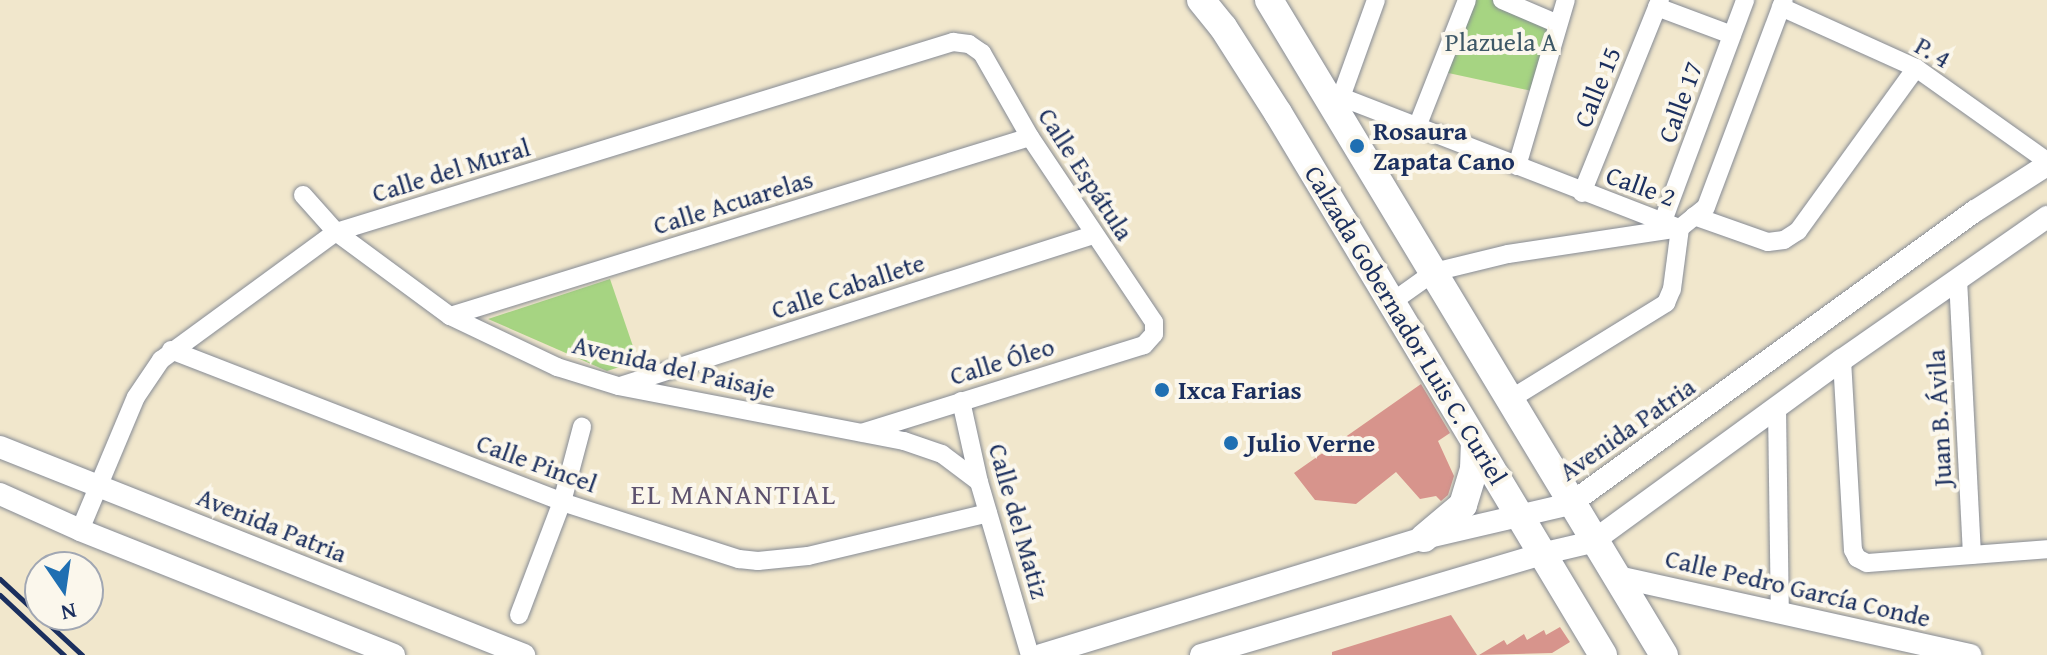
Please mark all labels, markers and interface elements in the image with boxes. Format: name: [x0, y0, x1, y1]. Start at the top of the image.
park label: Plazuela A: [1445, 26, 1557, 58]
street label: P. 4: [1910, 29, 1956, 75]
street label: Calle 15: [1567, 42, 1627, 132]
street label: Calle 17: [1651, 57, 1709, 147]
street label: Calle Espátula: [1032, 102, 1140, 246]
place label: Rosaura Zapata Cano: [1373, 115, 1515, 176]
street label: Calle del Mural: [368, 131, 534, 209]
marker: Rosaura Zapata Cano: [1348, 137, 1366, 155]
street label: Calle 2: [1602, 159, 1680, 213]
street label: Calzada Gobernador Luis C. Curiel: [1298, 160, 1514, 490]
street label: Calle Acuarelas: [650, 163, 816, 241]
street label: Calle Caballete: [767, 247, 929, 325]
street label: Avenida del Paisaje: [570, 328, 778, 406]
street label: Calle Óleo: [946, 330, 1058, 392]
street label: Juan B. Ávila: [1920, 349, 1958, 487]
street label: Avenida Patria: [1553, 371, 1701, 487]
place label: Ixca Farias: [1178, 374, 1302, 406]
marker: Ixca Farias: [1153, 381, 1171, 399]
street label: Calle Pincel: [473, 427, 601, 499]
place label: Julio Verne: [1247, 427, 1375, 459]
marker: Julio Verne: [1222, 434, 1240, 452]
street label: Calle del Matiz: [982, 440, 1056, 602]
district label: EL MANANTIAL: [631, 477, 837, 511]
street label: Avenida Patria: [193, 481, 351, 569]
street label: Calle Pedro García Conde: [1662, 542, 1934, 634]
north arrow: [24, 551, 104, 631]
text: N: [58, 595, 80, 630]

